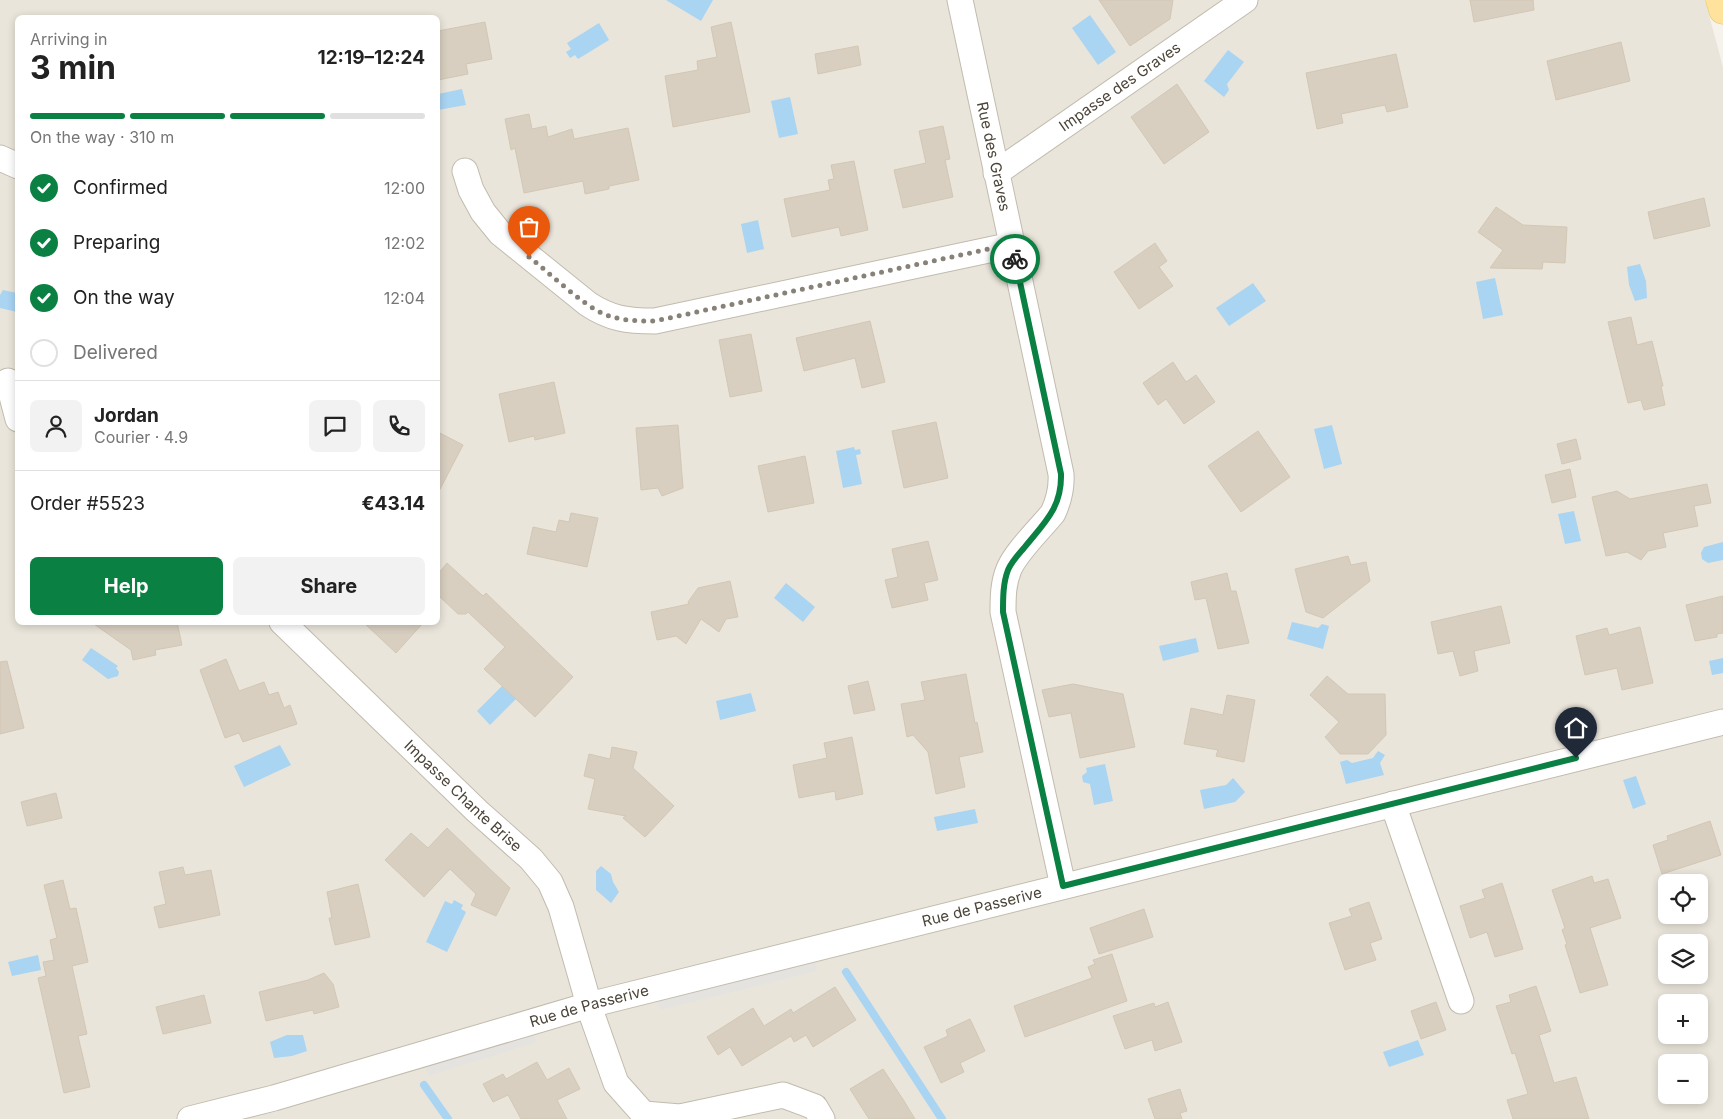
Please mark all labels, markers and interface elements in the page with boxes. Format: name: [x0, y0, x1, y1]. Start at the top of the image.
text: Arriving in: [30, 29, 107, 49]
street label: Impasse des Graves: [1055, 38, 1184, 135]
text: 12:19–12:24: [317, 46, 425, 69]
text: 3 min: [30, 48, 116, 87]
street label: Rue des Graves: [973, 100, 1015, 213]
text: On the way · 310 m: [30, 127, 174, 147]
icon: check: [30, 174, 58, 202]
text: Confirmed: [73, 176, 168, 199]
text: 12:00: [384, 178, 425, 198]
pin: [508, 206, 550, 257]
icon: bag: [515, 213, 543, 241]
icon: check: [30, 229, 58, 257]
text: Preparing: [73, 231, 160, 254]
text: 12:02: [384, 233, 425, 253]
courier: [990, 234, 1040, 284]
icon: bike: [1001, 245, 1029, 273]
icon: check: [30, 284, 58, 312]
text: On the way: [73, 286, 175, 309]
text: 12:04: [384, 288, 425, 308]
text: Delivered: [73, 341, 158, 364]
button: person: [30, 400, 82, 452]
button: chat: [309, 400, 361, 452]
button: phone: [373, 400, 425, 452]
text: Jordan: [94, 404, 159, 427]
text: Courier · 4.9: [94, 427, 188, 447]
text: Order #5523: [30, 492, 145, 515]
text: €43.14: [362, 492, 425, 515]
button: Help: [30, 557, 223, 615]
button: Share: [233, 557, 425, 615]
pin: [1555, 707, 1597, 758]
icon: home: [1562, 714, 1590, 742]
street label: Impasse Chante Brise: [400, 736, 526, 855]
map controls: [1658, 874, 1708, 1104]
button: locate: [1658, 874, 1708, 924]
street label: Rue de Passerive: [920, 882, 1044, 931]
button: layers: [1658, 934, 1708, 984]
street label: Rue de Passerive: [527, 980, 651, 1031]
button: +: [1658, 994, 1708, 1044]
button: −: [1658, 1054, 1708, 1104]

